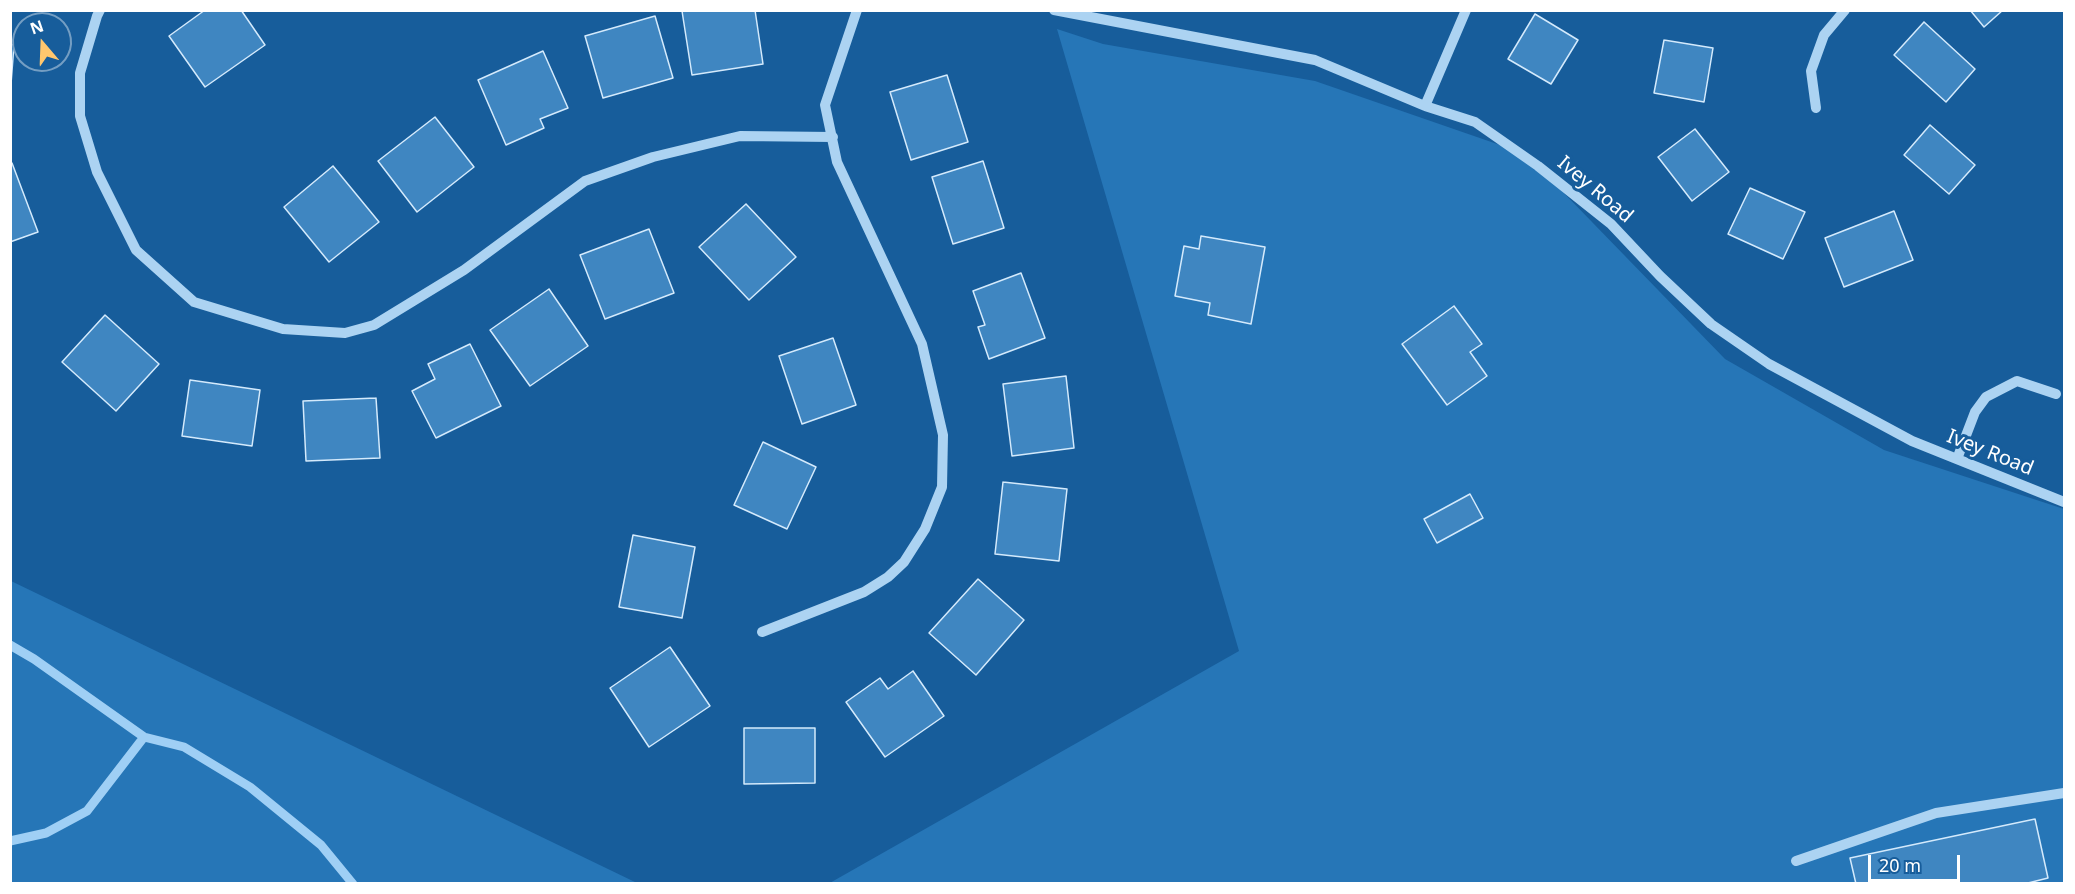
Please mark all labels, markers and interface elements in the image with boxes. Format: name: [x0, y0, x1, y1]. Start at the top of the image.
north arrow: [12, 12, 72, 72]
text: N: [27, 14, 47, 39]
street label: Ivey Road: [1552, 151, 1638, 229]
street label: Ivey Road: [1943, 425, 2037, 481]
scale bar: [1871, 843, 1962, 881]
text: 20 m: [1879, 853, 1921, 877]

